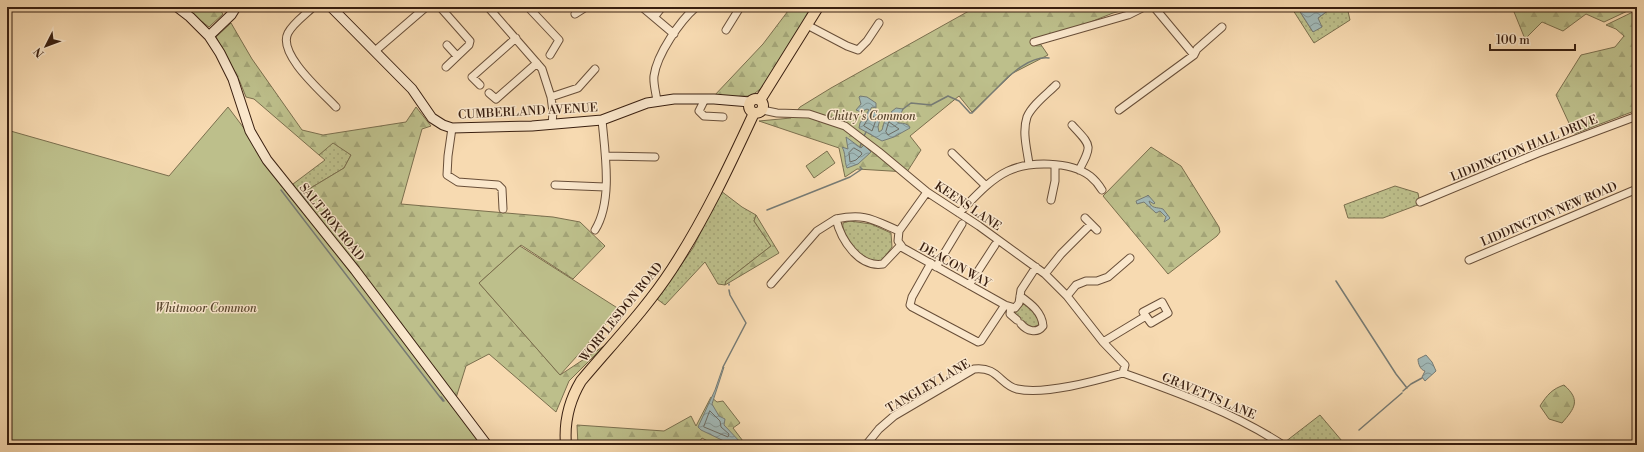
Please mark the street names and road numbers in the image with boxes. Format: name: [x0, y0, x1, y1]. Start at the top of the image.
street label: CUMBERLAND AVENUE: [458, 100, 598, 123]
street label: LIDDINGTON HALL DRIVE: [1448, 112, 1600, 185]
street label: KEENS LANE: [931, 179, 1004, 234]
street label: LIDDINGTON NEW ROAD: [1479, 179, 1620, 250]
street label: SALT BOX ROAD: [296, 181, 367, 264]
street label: DEACON WAY: [916, 240, 994, 292]
street label: WORPLESDON ROAD: [576, 259, 666, 366]
street label: TANGLEY LANE: [884, 356, 973, 417]
street label: GRAVETTS LANE: [1160, 370, 1258, 423]

